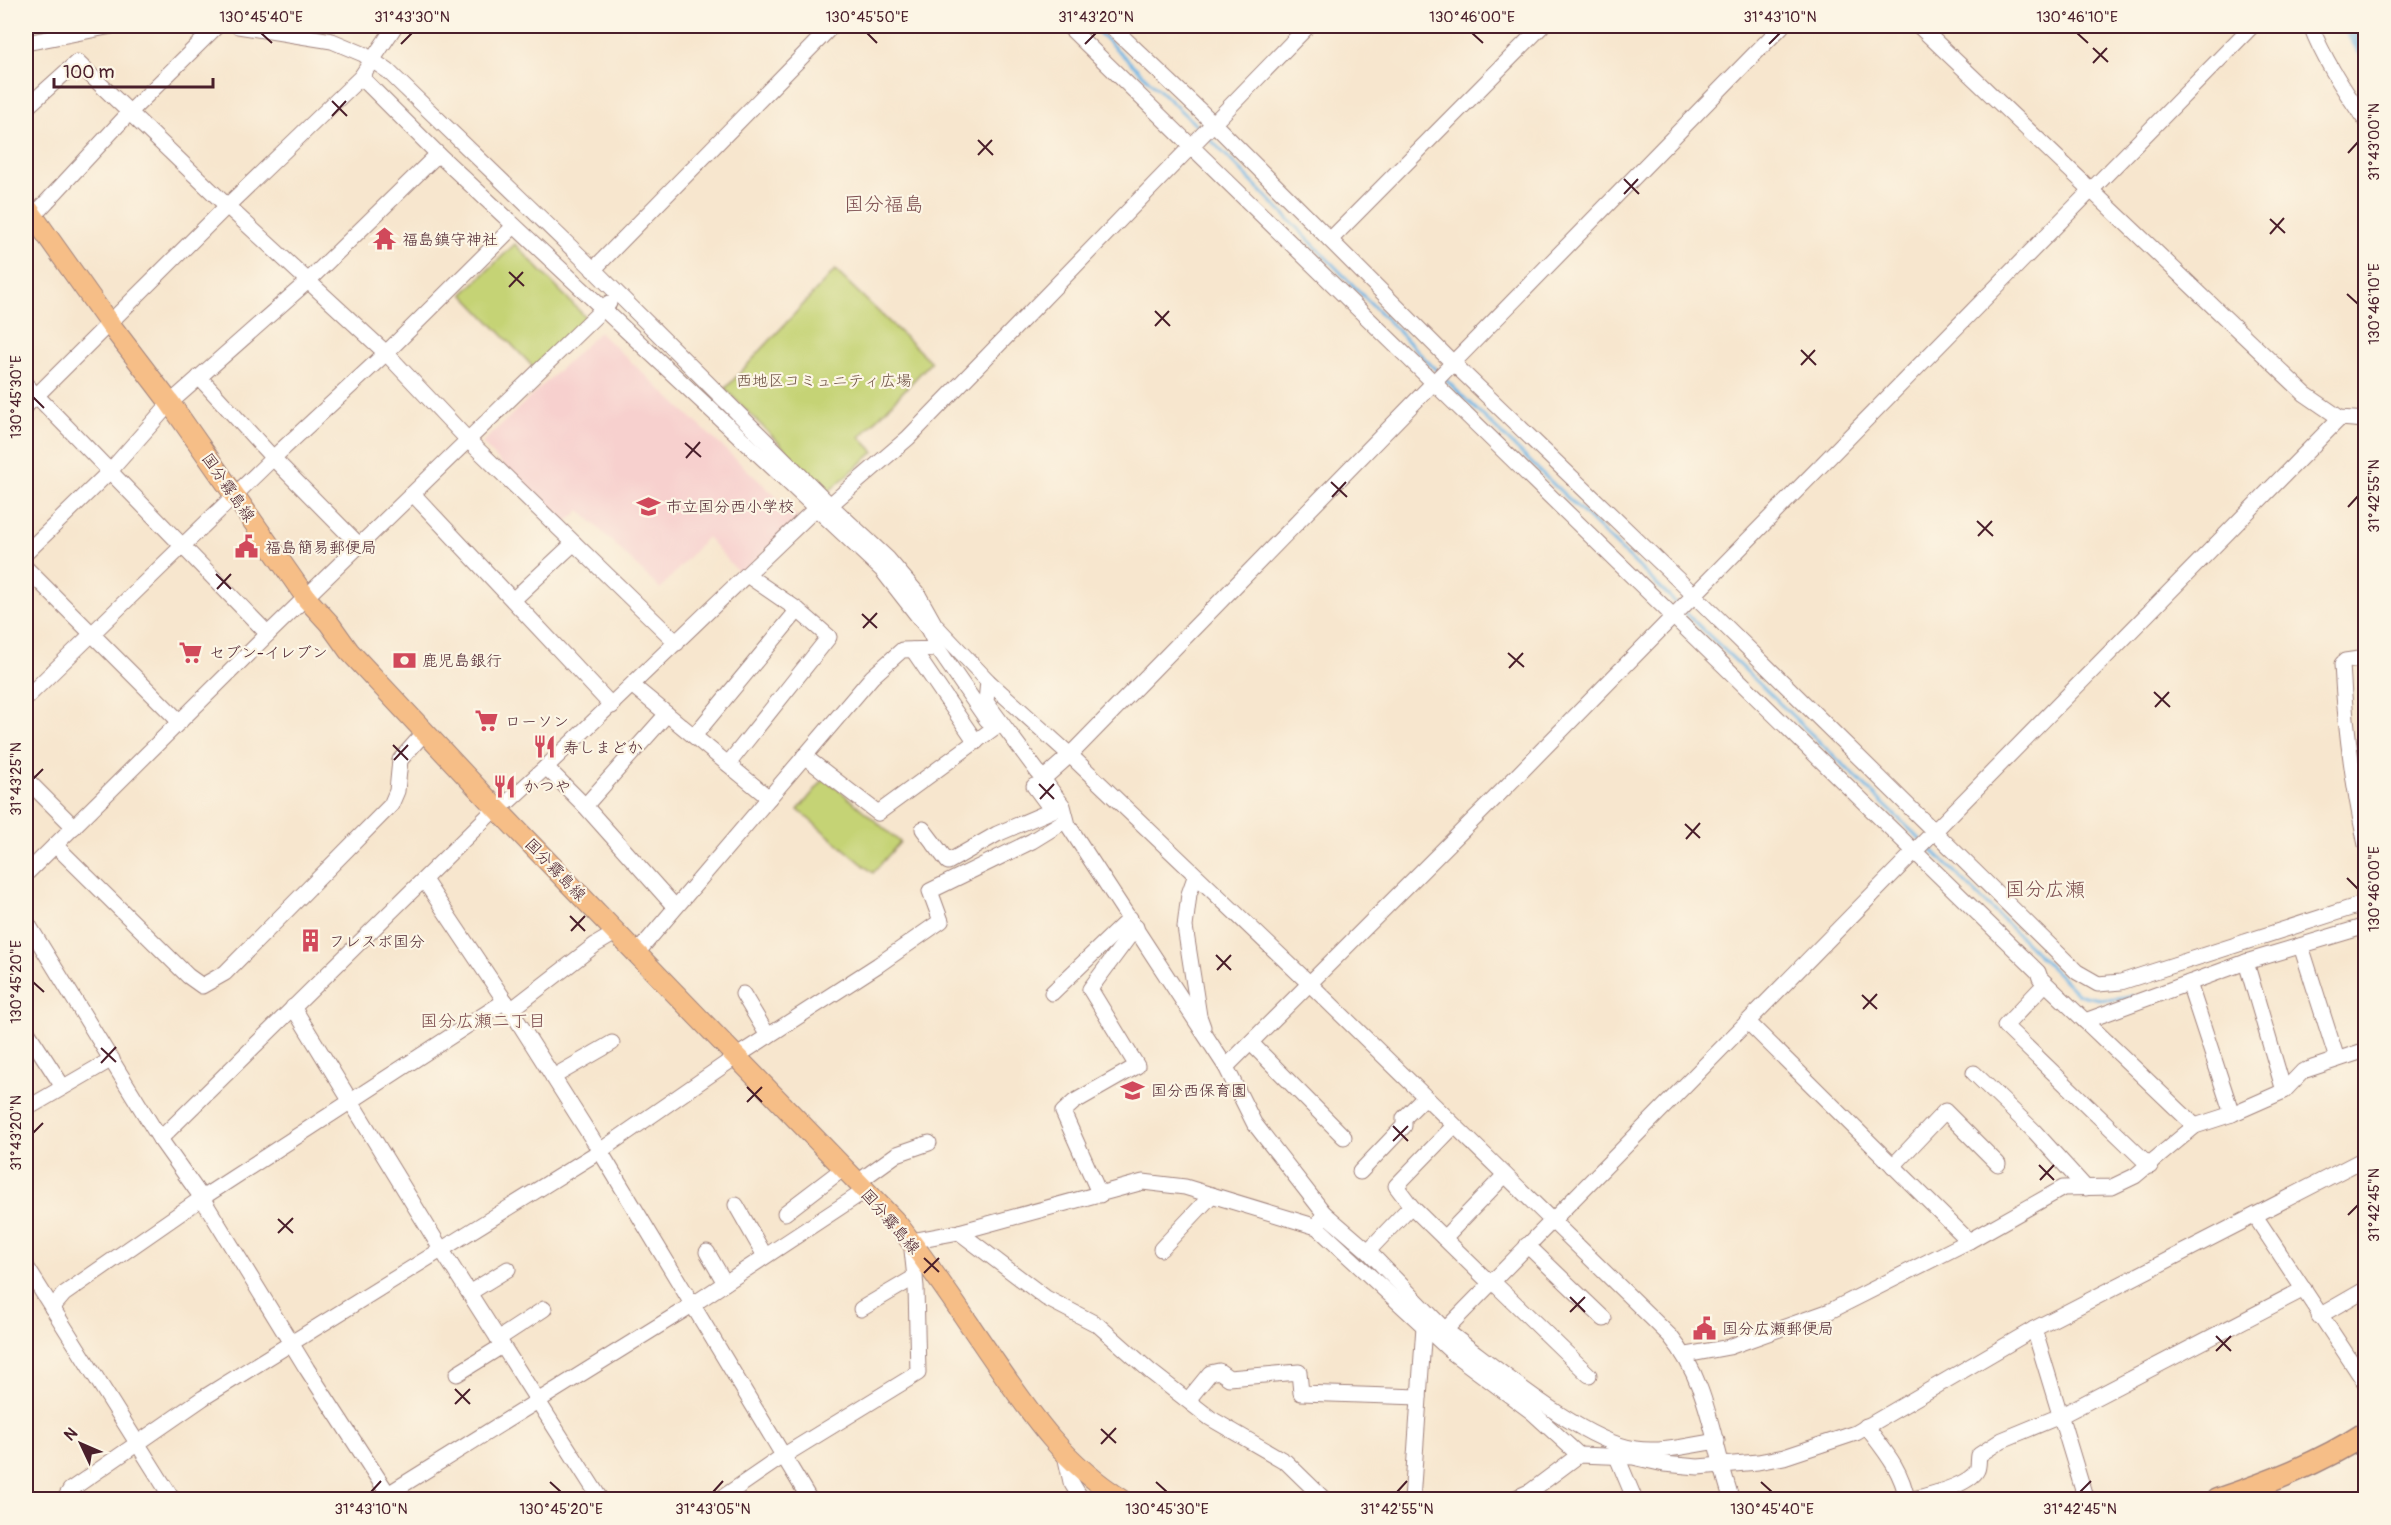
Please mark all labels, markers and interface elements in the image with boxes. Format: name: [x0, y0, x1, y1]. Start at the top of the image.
text: 130°45'40"E: [219, 8, 303, 27]
text: 31°43'30"N: [374, 8, 450, 27]
text: 130°45'50"E: [825, 8, 909, 27]
text: 31°43'20"N: [1058, 8, 1134, 27]
text: 130°46'00"E: [1429, 8, 1515, 27]
text: 31°43'10"N: [1743, 8, 1817, 27]
text: 130°46'10"E: [2036, 8, 2118, 27]
scale bar: [54, 51, 213, 89]
text: 100 m: [63, 61, 115, 84]
text: 31°43'00"N: [2365, 103, 2384, 181]
district label: 国分福島: [844, 192, 924, 217]
temple icon: 福島鎮守神社: [371, 226, 397, 252]
place label: 福島鎮守神社: [402, 230, 498, 250]
text: 130°46'10"E: [2365, 263, 2384, 345]
text: 130°45'30"E: [7, 355, 26, 439]
park label: 西地区コミュニティ広場: [736, 371, 912, 391]
street label: 国分霧島線: [197, 449, 259, 526]
text: 31°42'55"N: [2365, 459, 2384, 533]
school or university icon: 市立国分西小学校: [635, 493, 661, 519]
place label: 市立国分西小学校: [666, 497, 794, 517]
public building icon: 福島簡易郵便局: [234, 534, 260, 560]
place label: 福島簡易郵便局: [265, 538, 377, 558]
supermarket icon: セブン-イレブン: [178, 639, 204, 665]
place label: セブン-イレブン: [209, 643, 328, 663]
bank icon: 鹿児島銀行: [391, 647, 417, 673]
place label: 鹿児島銀行: [422, 651, 502, 671]
supermarket icon: ローソン: [474, 708, 500, 734]
place label: ローソン: [505, 712, 569, 732]
restaurant icon: 寿しまどか: [532, 734, 558, 760]
place label: 寿しまどか: [563, 738, 643, 758]
text: 31°43'25"N: [7, 742, 26, 816]
restaurant icon: かつや: [492, 773, 518, 799]
place label: かつや: [523, 777, 571, 797]
street label: 国分霧島線: [520, 834, 590, 905]
text: 130°46'00"E: [2365, 846, 2384, 932]
district label: 国分広瀬: [2005, 877, 2085, 902]
building icon: フレスポ国分: [298, 928, 324, 954]
place label: フレスポ国分: [329, 932, 425, 952]
text: 130°45'20"E: [7, 940, 26, 1024]
district label: 国分広瀬二丁目: [420, 1010, 546, 1033]
school or university icon: 国分西保育園: [1120, 1077, 1146, 1103]
place label: 国分西保育園: [1151, 1081, 1247, 1101]
text: 31°43'20"N: [7, 1095, 26, 1171]
text: 31°42'45"N: [2365, 1168, 2384, 1242]
street label: 国分霧島線: [856, 1185, 924, 1258]
public building icon: 国分広瀬郵便局: [1691, 1315, 1717, 1341]
place label: 国分広瀬郵便局: [1722, 1319, 1834, 1339]
north arrow: [51, 1414, 111, 1474]
text: N: [60, 1423, 82, 1445]
text: 31°43'10"N: [334, 1500, 408, 1519]
text: 130°45'20"E: [519, 1500, 603, 1519]
text: 31°43'05"N: [675, 1500, 751, 1519]
text: 130°45'30"E: [1125, 1500, 1209, 1519]
text: 31°42'55"N: [1360, 1500, 1434, 1519]
text: 130°45'40"E: [1730, 1500, 1814, 1519]
text: 31°42'45"N: [2043, 1500, 2117, 1519]

